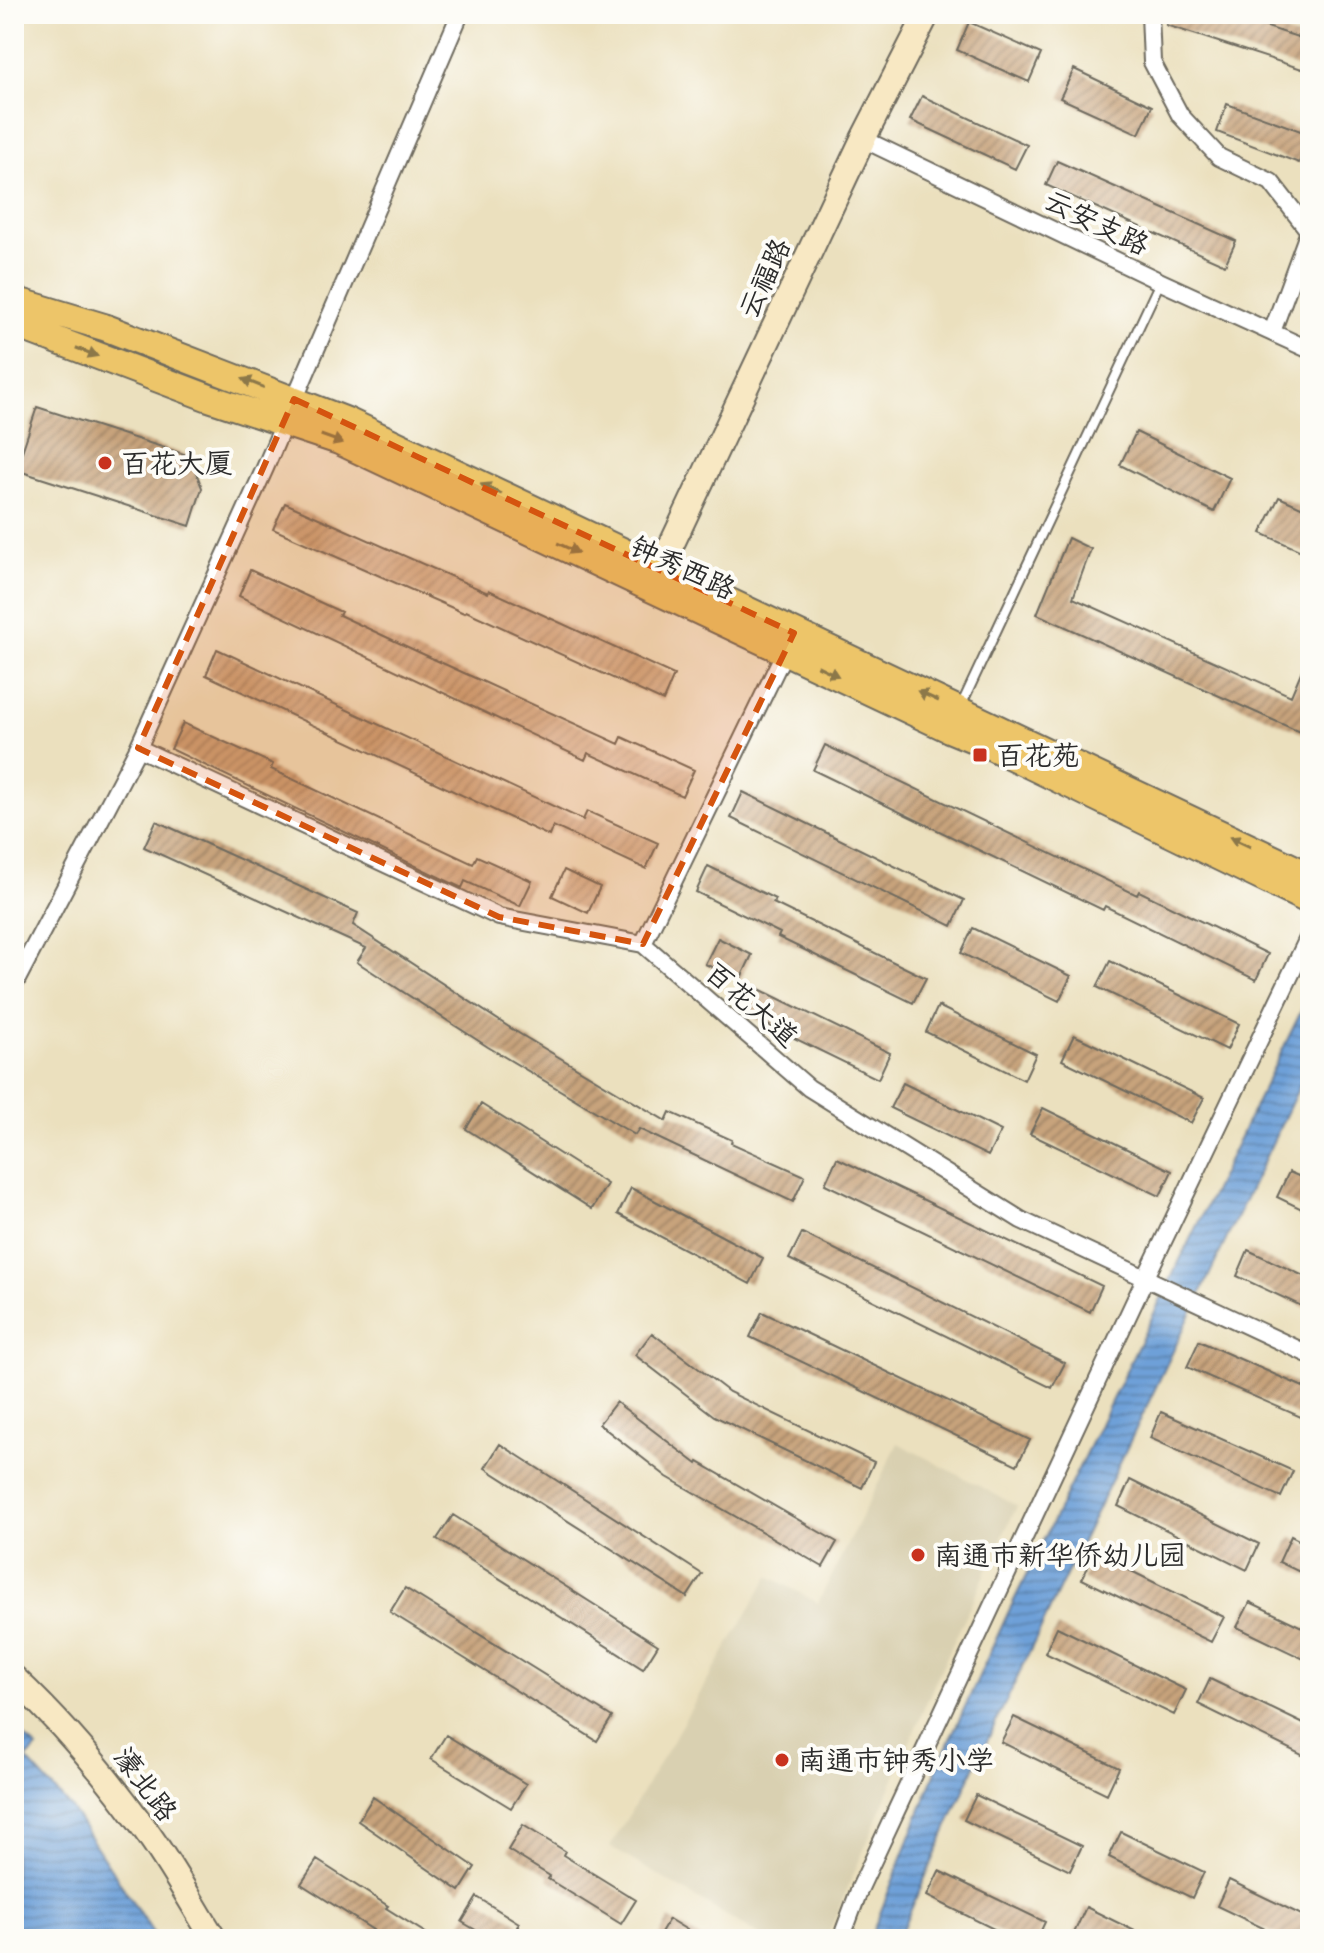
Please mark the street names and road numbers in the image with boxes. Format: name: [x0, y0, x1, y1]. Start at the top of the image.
street label: 云安支路: [1039, 184, 1154, 263]
street label: 云福路: [733, 234, 798, 324]
street label: 钟秀西路: [625, 530, 740, 607]
street label: 百花大道: [698, 956, 804, 1054]
street label: 濠北路: [106, 1741, 183, 1828]

